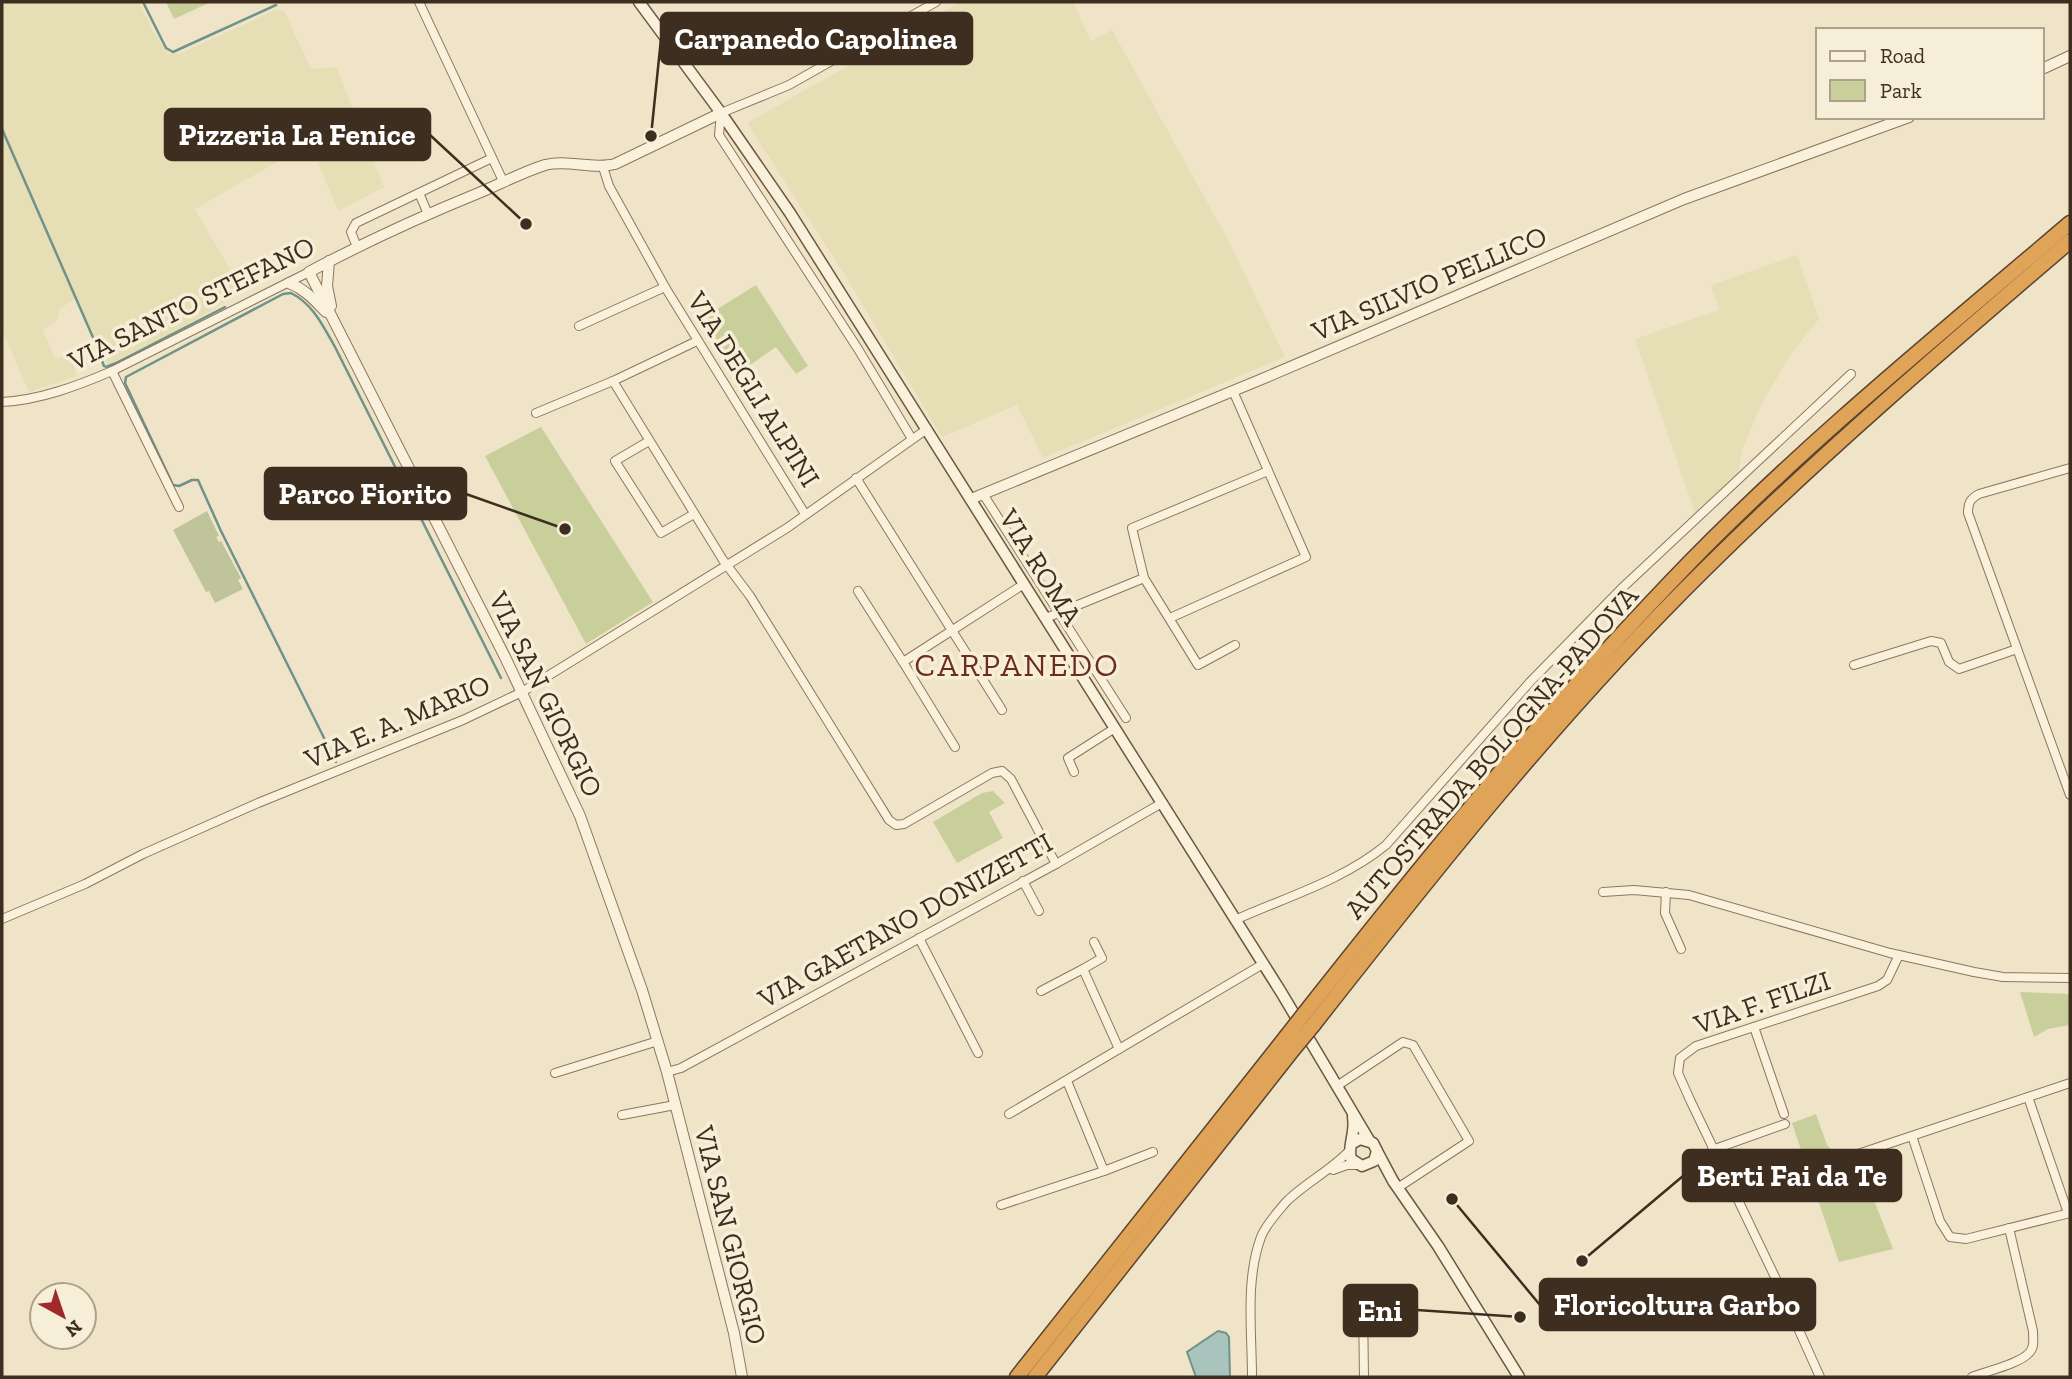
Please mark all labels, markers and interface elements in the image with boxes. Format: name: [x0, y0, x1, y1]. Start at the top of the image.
callout: Carpanedo Capolinea: [661, 13, 972, 64]
text: Carpanedo Capolinea: [674, 21, 958, 57]
legend: [1816, 28, 2044, 119]
text: Road: [1880, 43, 1926, 68]
text: Park: [1880, 78, 1922, 103]
callout: Pizzeria La Fenice: [165, 109, 430, 160]
text: Pizzeria La Fenice: [179, 117, 415, 153]
street label: VIA SILVIO PELLICO: [1306, 219, 1551, 348]
street label: VIA SANTO STEFANO: [62, 229, 320, 378]
street label: VIA DEGLI ALPINI: [680, 285, 827, 493]
callout: Parco Fiorito: [265, 468, 466, 519]
text: Parco Fiorito: [278, 476, 452, 512]
street label: VIA ROMA: [991, 502, 1090, 632]
street label: AUTOSTRADA BOLOGNA-PADOVA: [1338, 579, 1645, 925]
street label: VIA SAN GIORGIO: [481, 585, 609, 802]
district label: CARPANEDO: [915, 646, 1119, 684]
street label: VIA E. A. MARIO: [299, 668, 495, 776]
street label: VIA GAETANO DONIZETTI: [751, 826, 1058, 1016]
street label: VIA F. FILZI: [1689, 964, 1835, 1041]
street label: VIA SAN GIORGIO: [687, 1122, 774, 1348]
callout: Berti Fai da Te: [1683, 1150, 1901, 1201]
text: Berti Fai da Te: [1697, 1158, 1887, 1194]
callout: Floricoltura Garbo: [1540, 1279, 1815, 1330]
north arrow: [28, 1281, 98, 1351]
callout: Eni: [1344, 1285, 1417, 1336]
text: Floricoltura Garbo: [1554, 1287, 1801, 1323]
text: Eni: [1358, 1293, 1402, 1329]
text: N: [61, 1315, 87, 1342]

